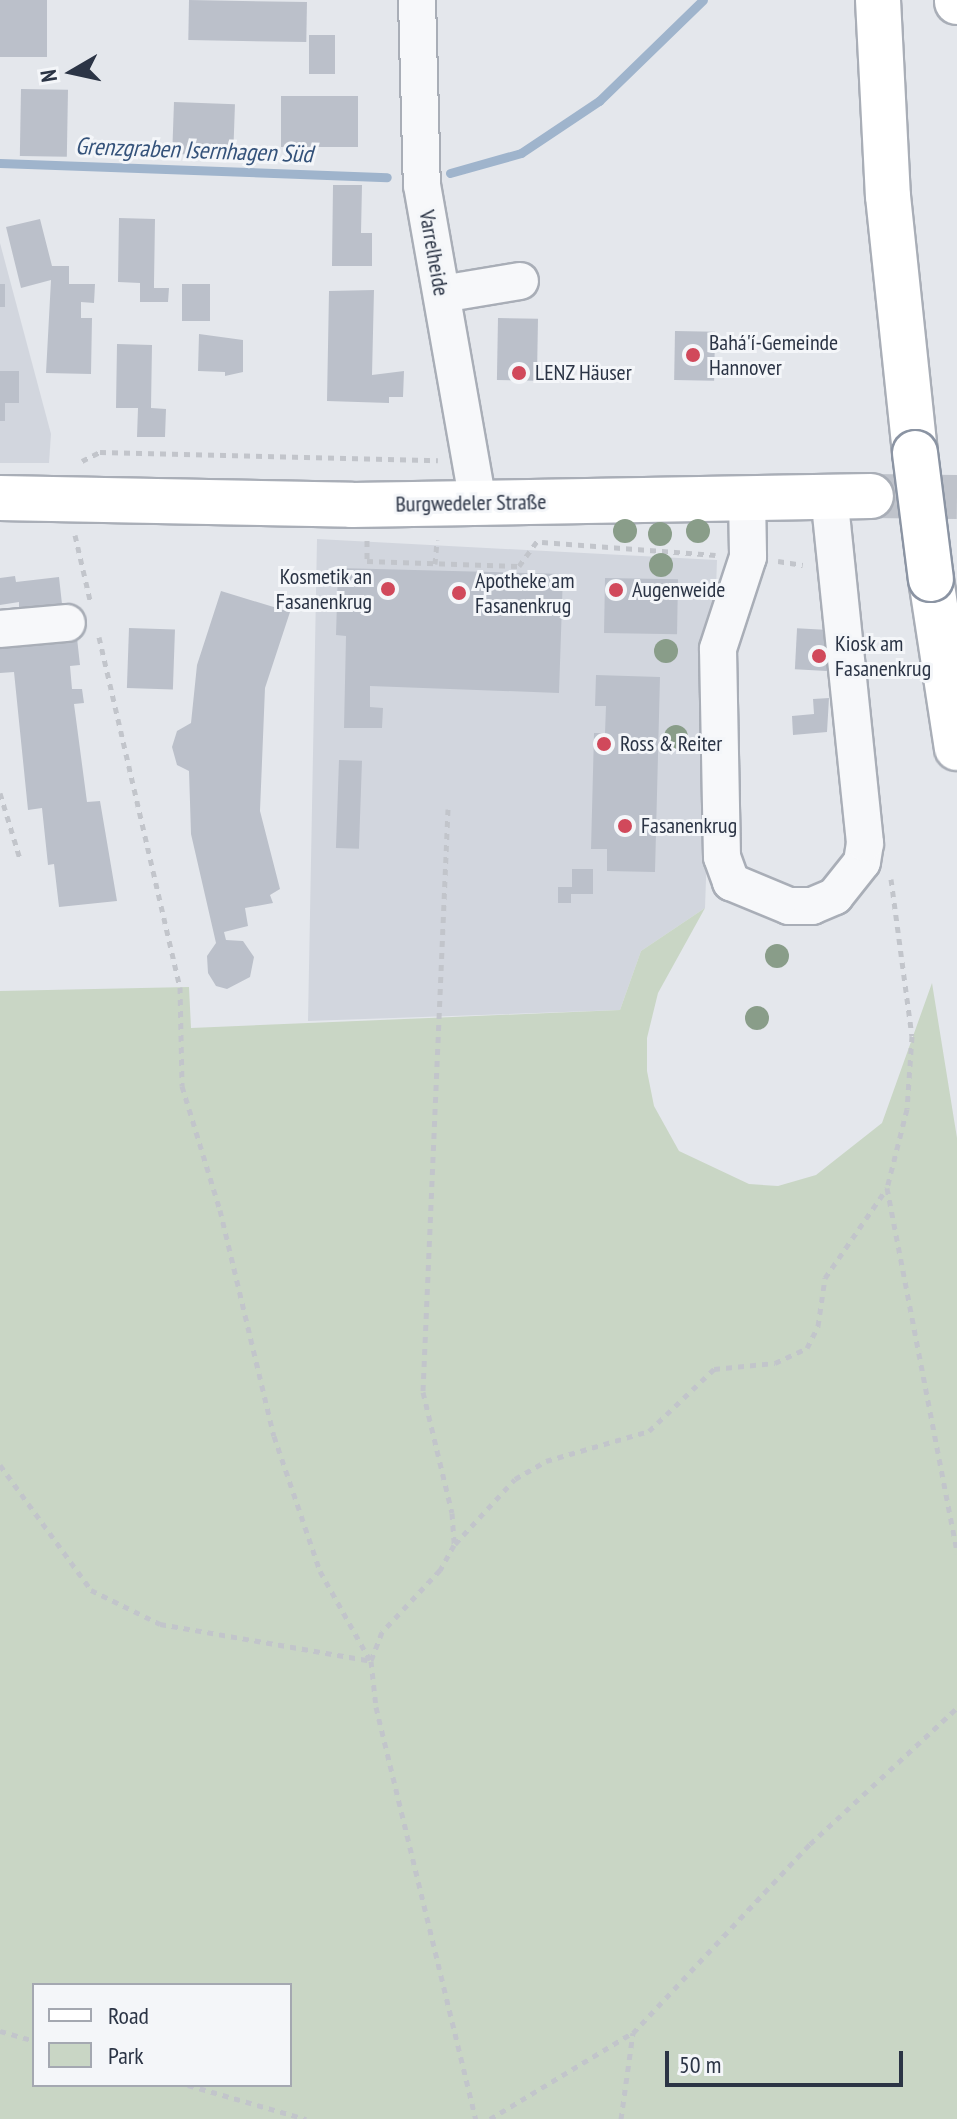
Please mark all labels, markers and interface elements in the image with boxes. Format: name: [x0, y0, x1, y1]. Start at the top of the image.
north arrow: [32, 32, 112, 112]
text: N: [34, 68, 63, 84]
water label: Grenzgraben Isernhagen Süd: [75, 131, 313, 169]
street label: Varrelheide: [413, 208, 455, 298]
place label: Bahá'í-Gemeinde Hannover: [709, 329, 838, 380]
marker: Bahá'í-Gemeinde Hannover: [684, 346, 702, 364]
place label: LENZ Häuser: [535, 360, 632, 386]
marker: LENZ Häuser: [510, 364, 528, 382]
street label: Burgwedeler Straße: [395, 488, 547, 518]
place label: Kosmetik an Fasanenkrug: [276, 563, 372, 614]
place label: Apotheke am Fasanenkrug: [475, 567, 574, 618]
place label: Augenweide: [632, 577, 725, 603]
marker: Kosmetik an Fasanenkrug: [379, 580, 397, 598]
marker: Augenweide: [607, 581, 625, 599]
marker: Apotheke am Fasanenkrug: [450, 584, 468, 602]
place label: Kiosk am Fasanenkrug: [835, 630, 931, 682]
marker: Kiosk am Fasanenkrug: [810, 647, 828, 665]
place label: Ross & Reiter: [620, 731, 722, 757]
marker: Ross & Reiter: [595, 735, 613, 753]
place label: Fasanenkrug: [641, 813, 737, 839]
marker: Fasanenkrug: [616, 817, 634, 835]
legend: [32, 1983, 292, 2087]
text: Road: [108, 2000, 149, 2031]
scale bar: [669, 2035, 907, 2085]
text: Park: [108, 2040, 144, 2071]
text: 50 m: [679, 2049, 721, 2080]

